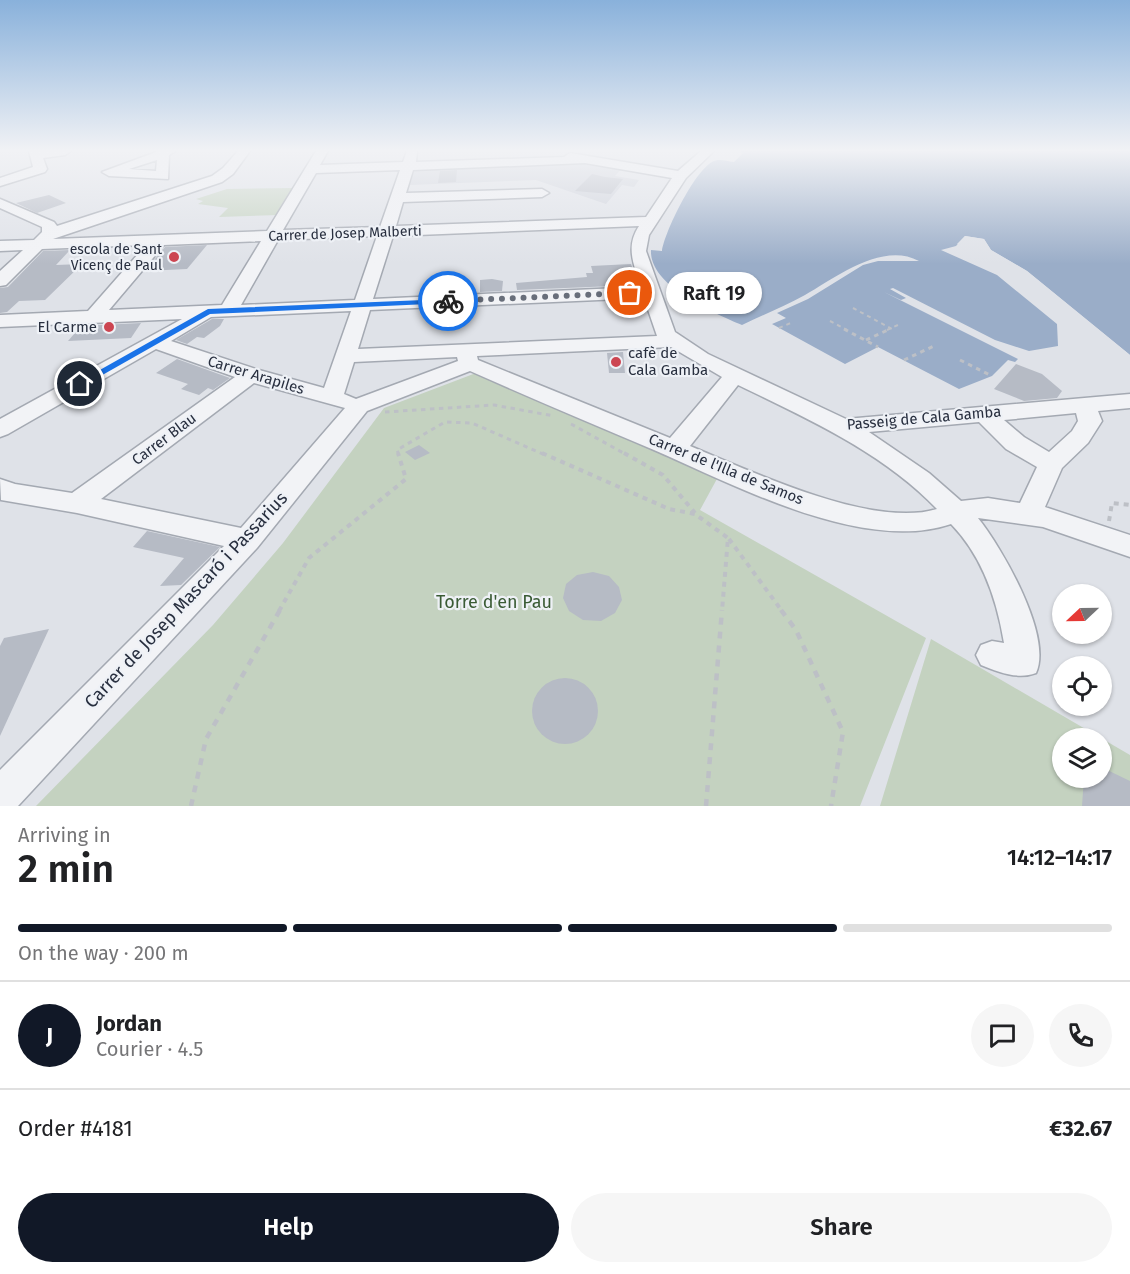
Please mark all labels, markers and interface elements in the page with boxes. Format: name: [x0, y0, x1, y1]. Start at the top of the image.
street label: Carrer de Josep Malberti: [268, 222, 422, 245]
place label: escola de Sant Vicenç de Paul: [70, 241, 163, 274]
marker: escola de Sant Vicenç de Paul: [167, 250, 181, 264]
pin: [604, 267, 655, 318]
courier: [418, 271, 478, 331]
callout: Raft 19: [666, 272, 762, 314]
icon: bag: [613, 276, 646, 309]
text: Raft 19: [683, 281, 745, 305]
icon: bike: [432, 285, 465, 318]
place label: El Carme: [37, 318, 97, 336]
marker: El Carme: [102, 320, 116, 334]
place label: cafè de Cala Gamba: [628, 344, 708, 379]
street label: Carrer Arapiles: [205, 352, 307, 398]
marker: cafè de Cala Gamba: [609, 355, 623, 369]
pin: [54, 358, 105, 409]
icon: home: [63, 367, 96, 400]
street label: Passeig de Cala Gamba: [846, 402, 1002, 434]
street label: Carrer Blau: [128, 409, 200, 469]
street label: Carrer de l'Illa de Samos: [646, 430, 806, 508]
street label: Carrer de Josep Mascaró i Passarius: [80, 487, 292, 713]
north arrow: [1052, 584, 1112, 644]
map controls: [1052, 584, 1112, 788]
park label: Torre d'en Pau: [436, 591, 552, 613]
button: locate: [1052, 656, 1112, 716]
button: layers: [1052, 728, 1112, 788]
text: Arriving in: [18, 823, 111, 847]
text: 14:12–14:17: [1007, 844, 1112, 871]
text: 2 min: [18, 846, 114, 892]
text: On the way · 200 m: [18, 941, 189, 965]
button: chat: [971, 1004, 1034, 1067]
button: phone: [1049, 1004, 1112, 1067]
text: Jordan: [96, 1010, 162, 1037]
text: J: [46, 1022, 53, 1049]
text: Courier · 4.5: [96, 1037, 203, 1061]
text: Order #4181: [18, 1115, 133, 1142]
text: €32.67: [1049, 1115, 1112, 1142]
button: Help: [18, 1193, 559, 1262]
button: Share: [571, 1193, 1112, 1262]

